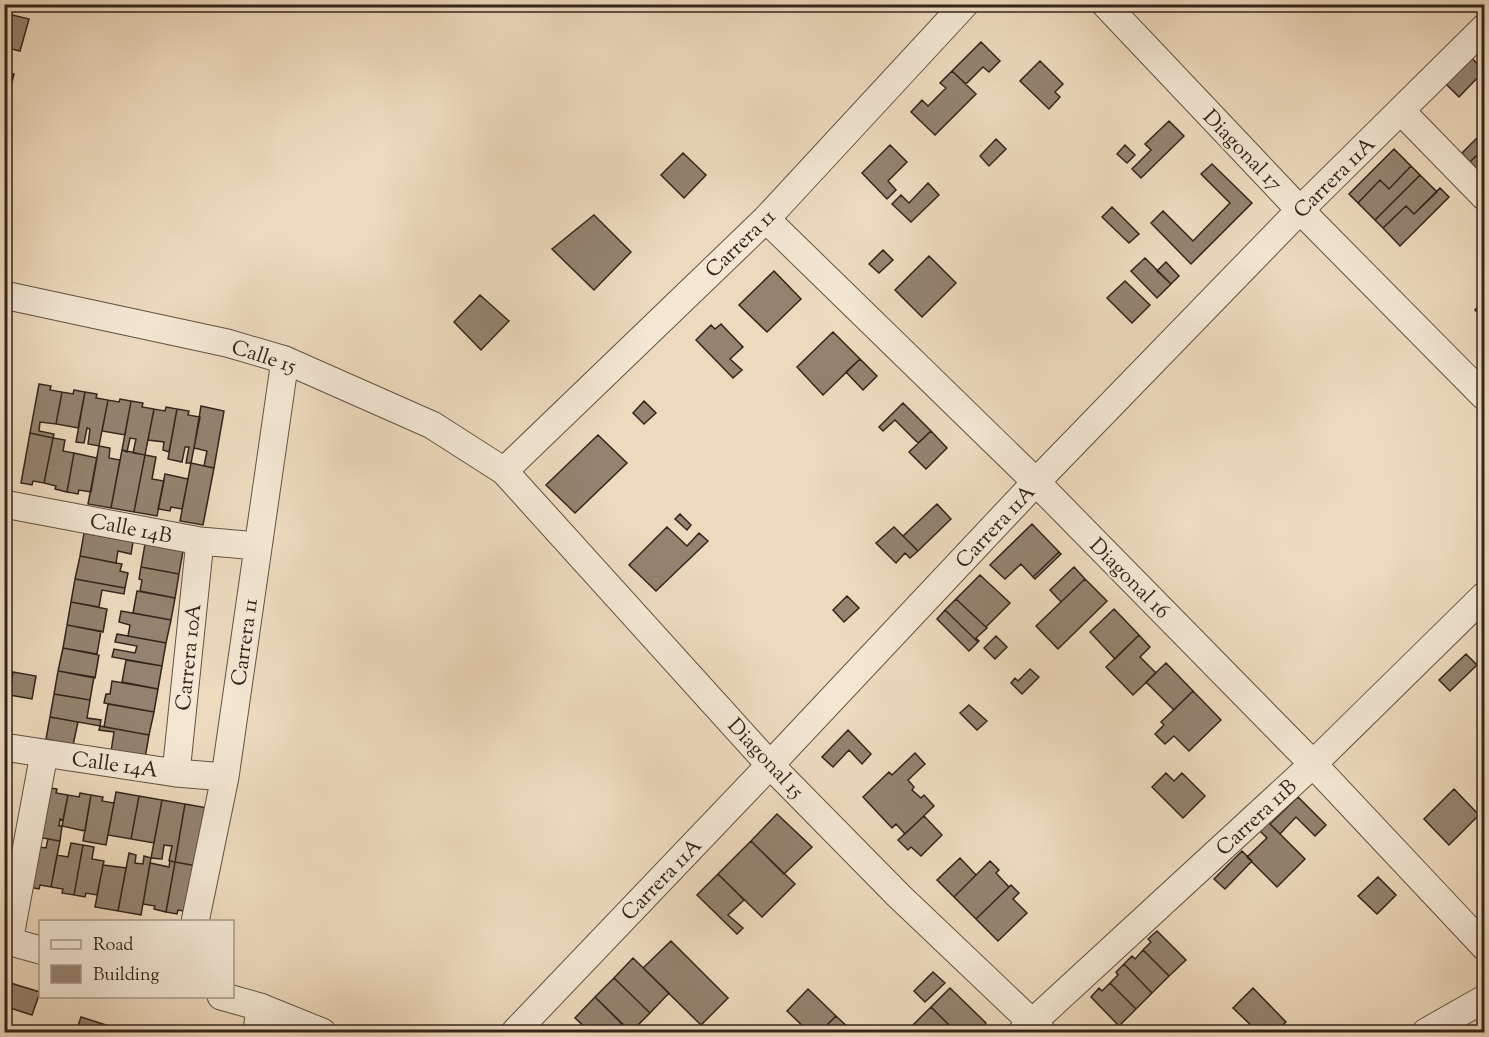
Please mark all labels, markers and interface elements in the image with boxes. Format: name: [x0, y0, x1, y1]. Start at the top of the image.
street label: Diagonal 17: [1195, 104, 1289, 199]
street label: Carrera 11A: [1288, 131, 1383, 226]
street label: Carrera 11: [699, 203, 783, 286]
street label: Calle 15: [227, 333, 300, 382]
street label: Carrera 11A: [950, 479, 1043, 576]
street label: Calle 14B: [87, 507, 174, 553]
street label: Diagonal 16: [1081, 532, 1176, 627]
street label: Carrera 11: [225, 597, 267, 688]
street label: Carrera 10A: [169, 602, 211, 712]
street label: Diagonal 15: [719, 712, 810, 806]
street label: Calle 14A: [70, 745, 160, 787]
street label: Carrera 11B: [1210, 773, 1305, 864]
street label: Carrera 11A: [615, 832, 710, 929]
legend: [39, 920, 234, 998]
text: Road: [93, 933, 133, 959]
text: Building: [93, 963, 159, 989]

